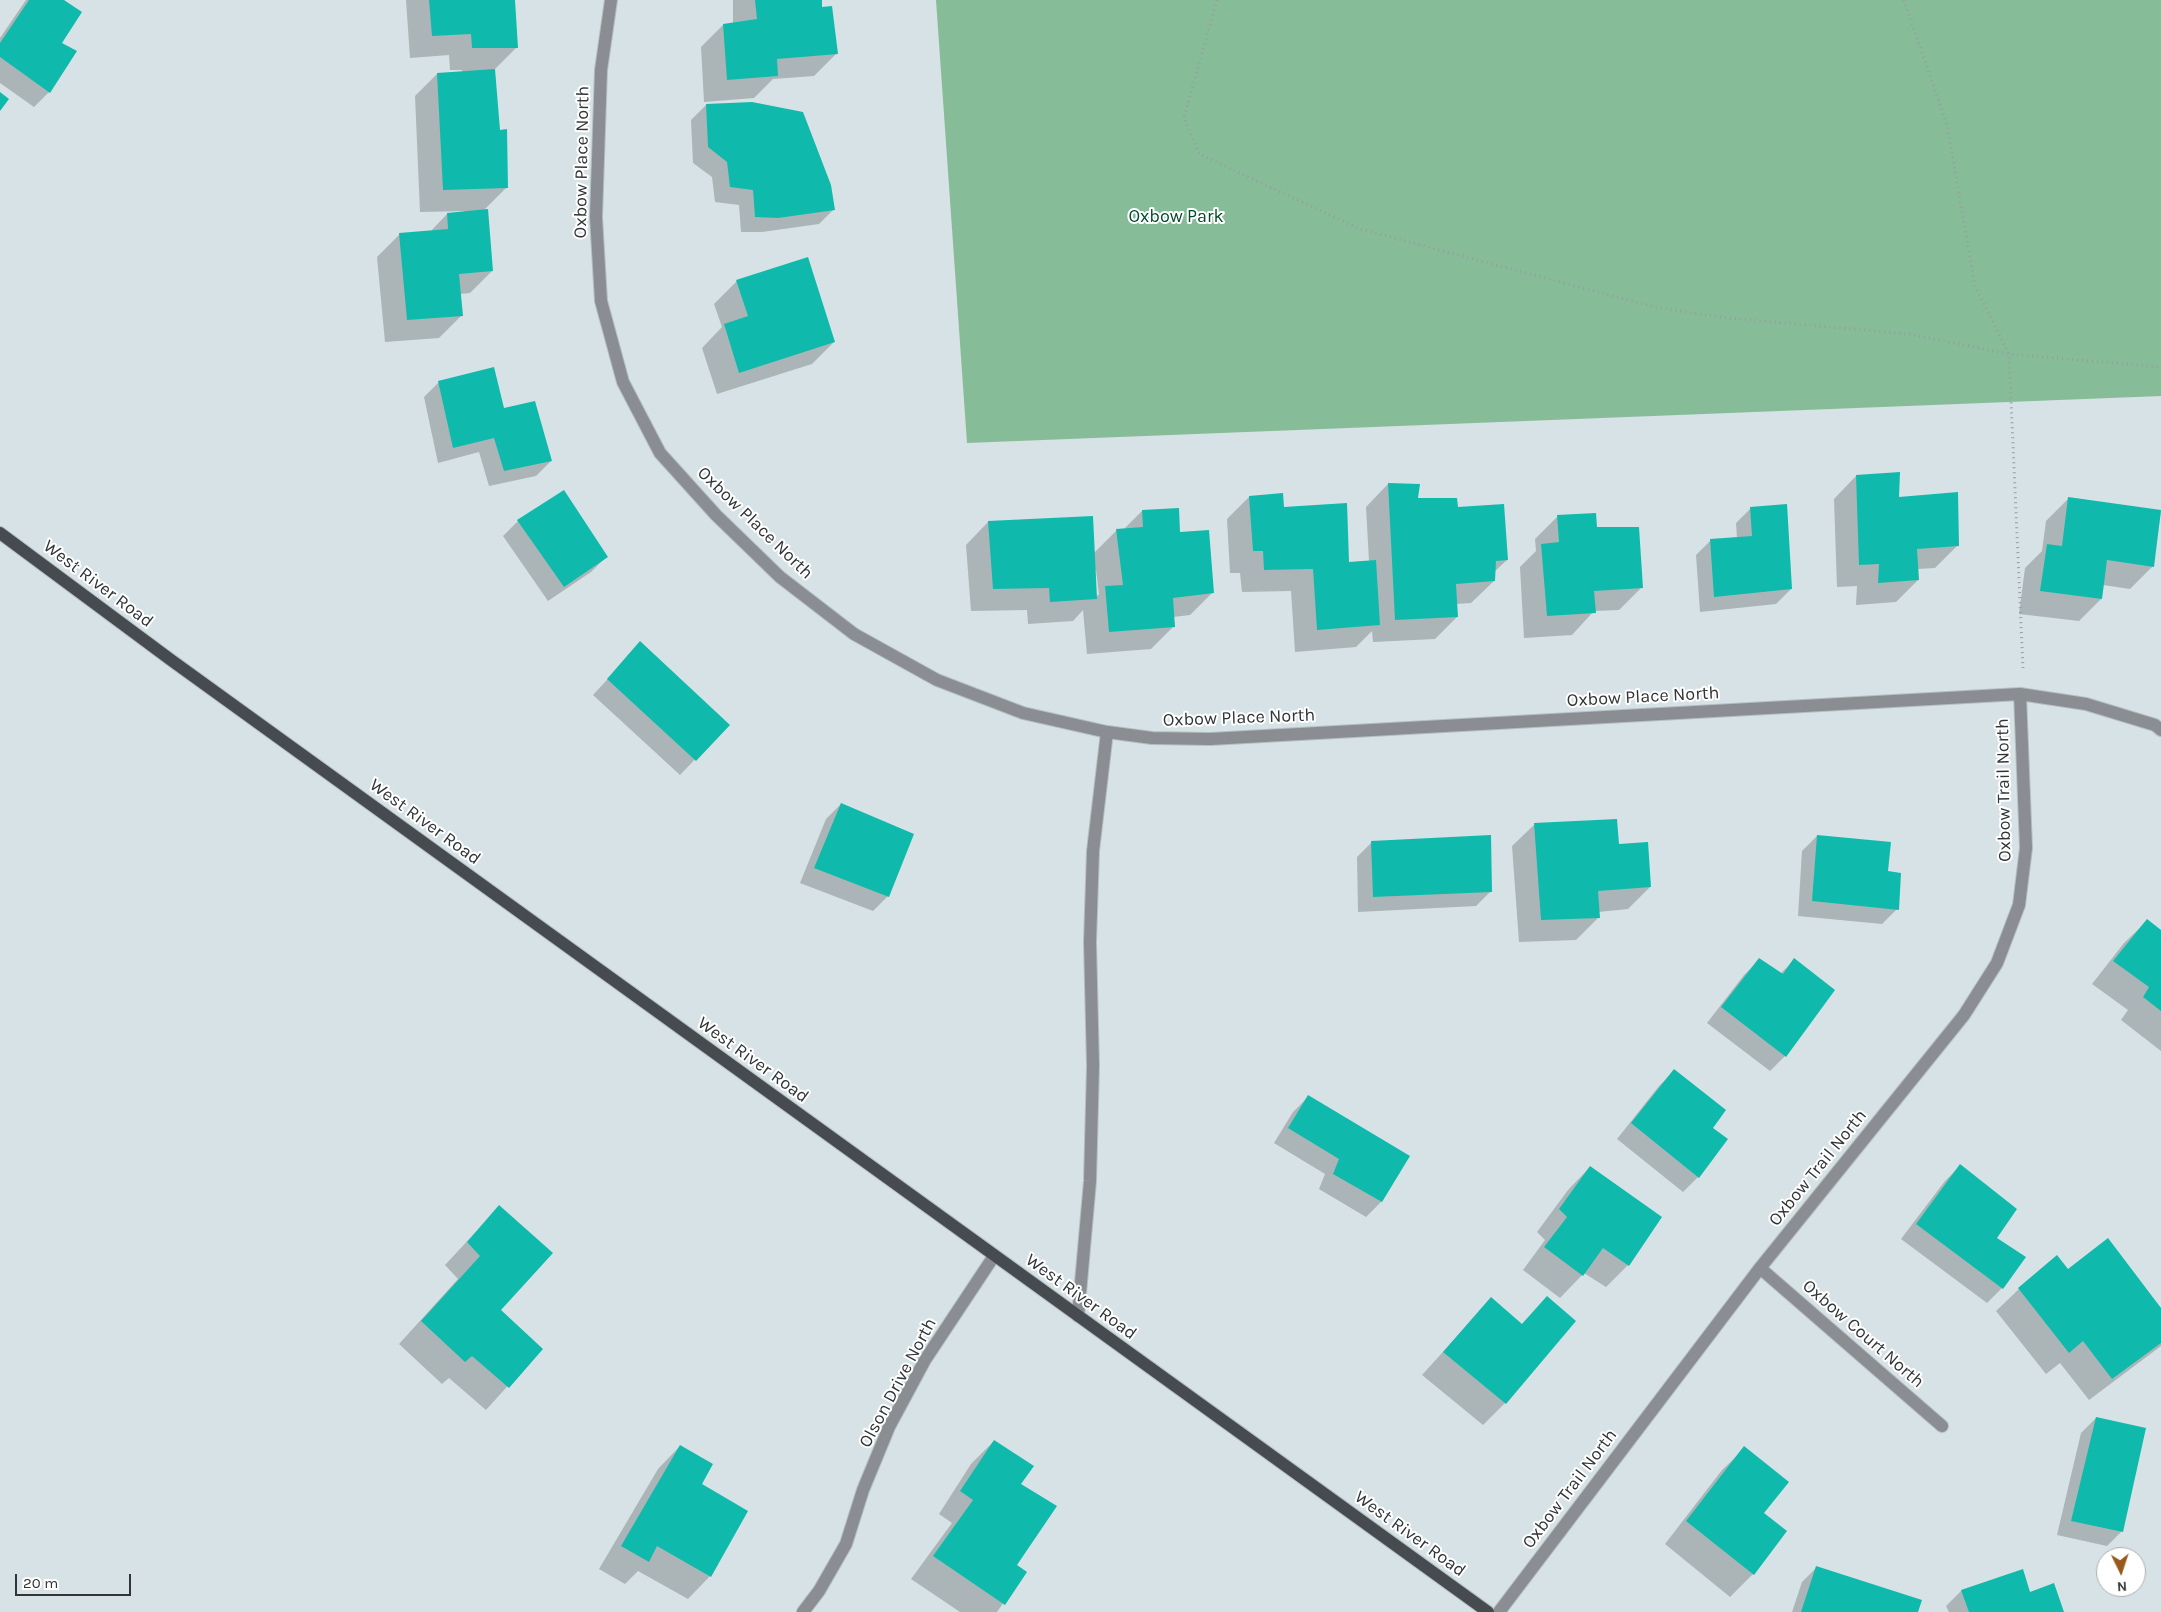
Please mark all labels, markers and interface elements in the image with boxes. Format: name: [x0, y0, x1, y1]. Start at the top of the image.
street label: Oxbow Place North: [570, 85, 594, 239]
park label: Oxbow Park: [1128, 206, 1224, 228]
street label: Oxbow Place North: [693, 462, 817, 584]
street label: West River Road: [39, 536, 157, 632]
street label: Oxbow Place North: [1566, 682, 1720, 712]
street label: Oxbow Place North: [1162, 705, 1316, 731]
street label: Oxbow Trail North: [1992, 718, 2016, 862]
street label: West River Road: [365, 774, 485, 870]
street label: West River Road: [693, 1012, 813, 1108]
street label: Oxbow Trail North: [1764, 1105, 1872, 1231]
street label: West River Road: [1021, 1249, 1141, 1345]
street label: Oxbow Court North: [1798, 1275, 1928, 1393]
street label: Olson Drive North: [855, 1314, 941, 1452]
street label: Oxbow Trail North: [1518, 1425, 1622, 1553]
street label: West River Road: [1350, 1486, 1470, 1582]
north arrow: [2096, 1547, 2146, 1597]
scale bar: [18, 1564, 134, 1596]
text: 20 m: [23, 1574, 58, 1592]
text: N: [2116, 1578, 2128, 1595]

